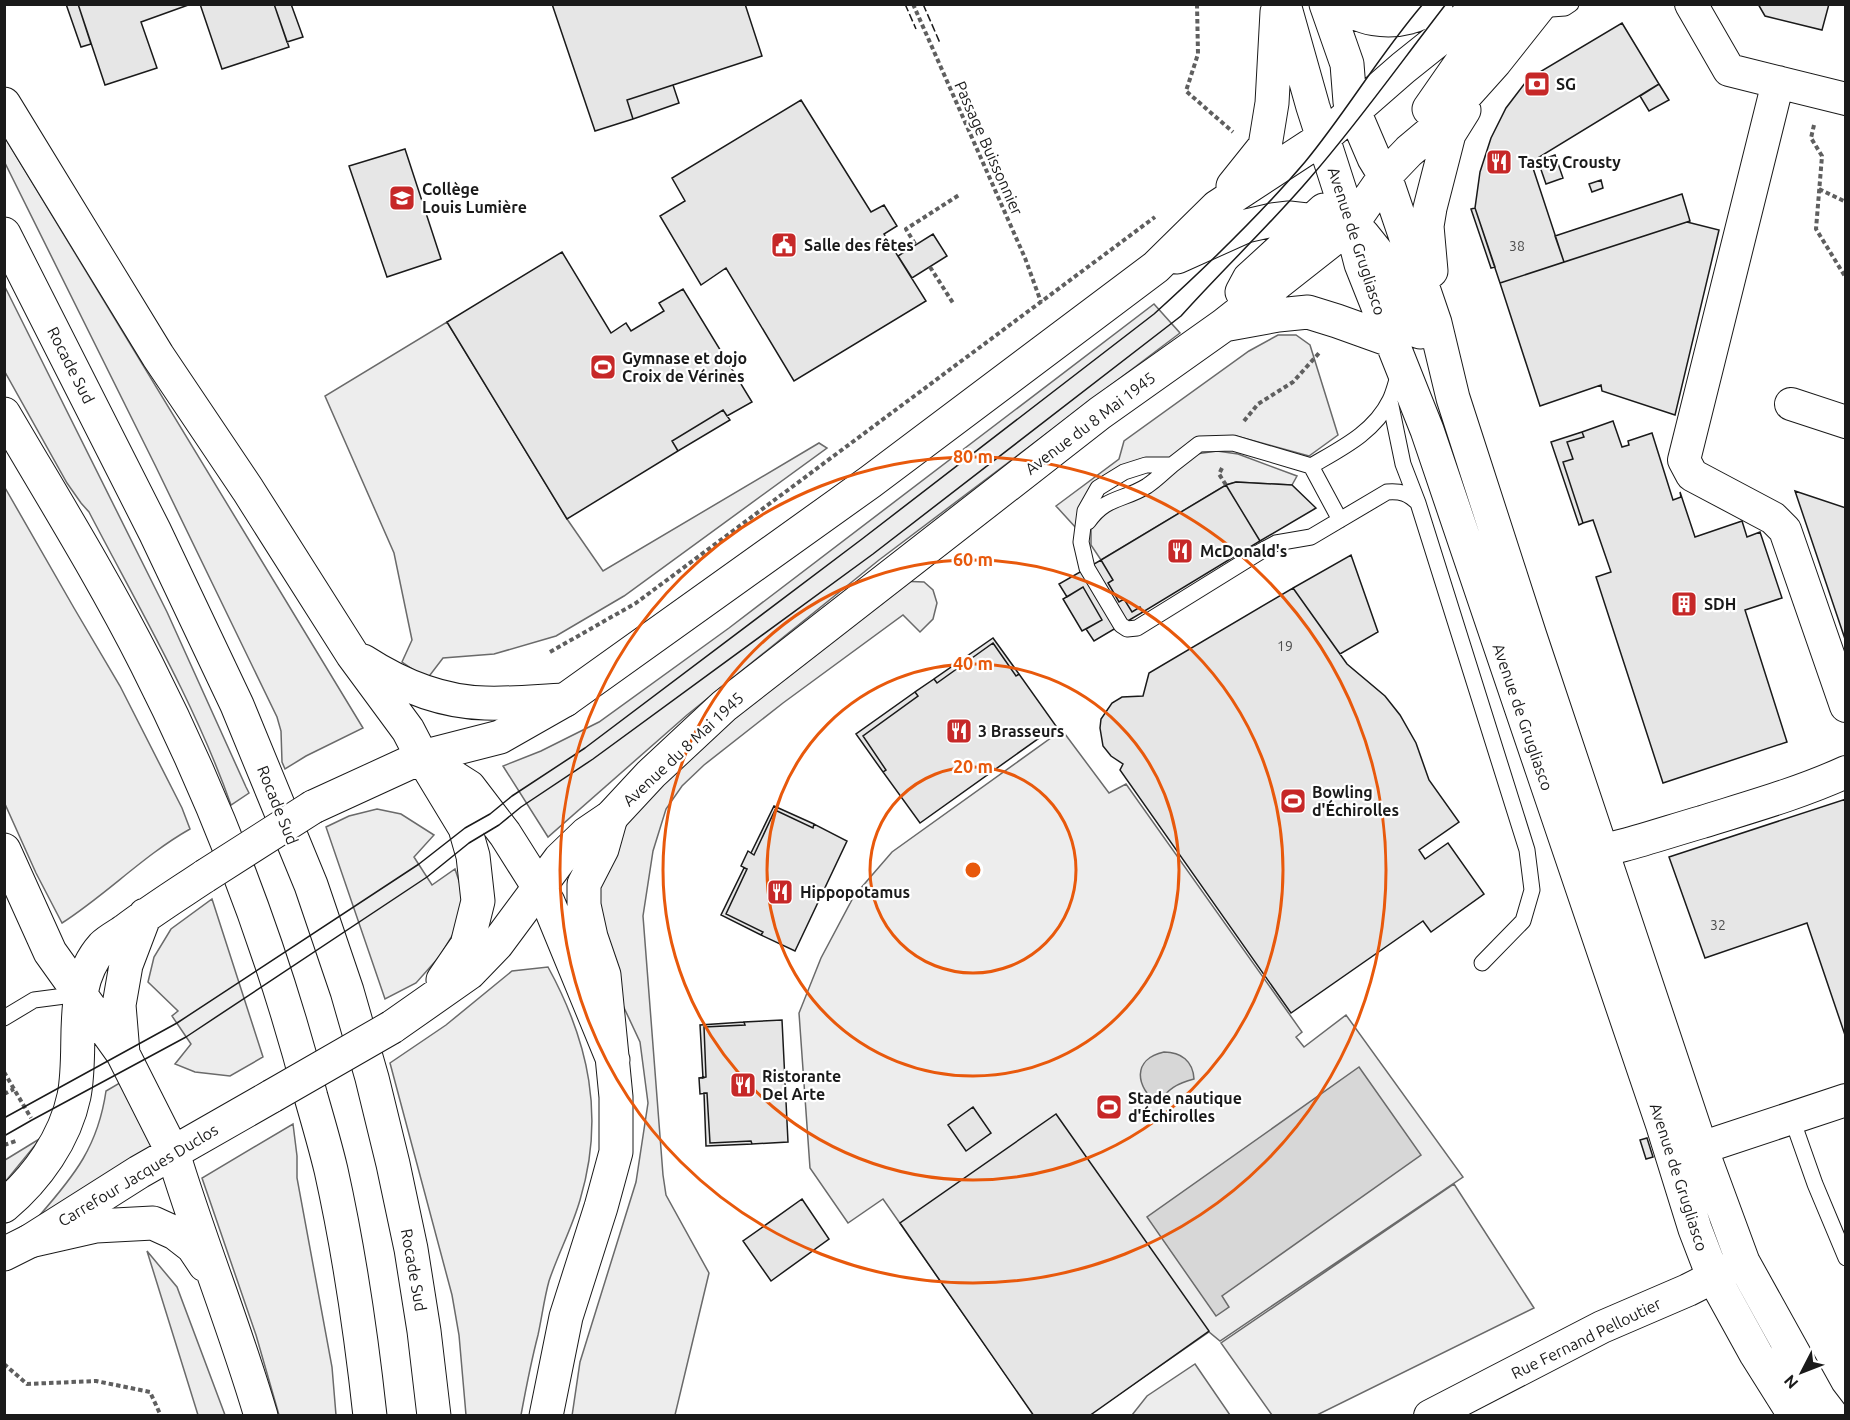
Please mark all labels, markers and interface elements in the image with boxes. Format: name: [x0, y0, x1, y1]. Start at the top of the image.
bank icon: SG: [1522, 69, 1552, 99]
place label: SG: [1556, 75, 1576, 93]
street label: Passage Buissonnier: [951, 78, 1027, 218]
restaurant icon: Tasty Crousty: [1484, 147, 1514, 177]
place label: Tasty Crousty: [1518, 153, 1621, 171]
street label: Avenue de Grugliasco: [1325, 165, 1389, 317]
place label: Collège Louis Lumière: [422, 180, 527, 216]
school or university icon: Collège Louis Lumière: [387, 183, 417, 213]
public building icon: Salle des fêtes: [769, 230, 799, 260]
place label: Salle des fêtes: [804, 236, 914, 254]
house number: 38: [1509, 238, 1525, 254]
street label: Rocade Sud: [44, 324, 98, 406]
place label: Gymnase et dojo Croix de Vérines: [622, 349, 747, 385]
sports icon: Gymnase et dojo Croix de Vérines: [588, 352, 618, 382]
street label: Avenue du 8 Mai 1945: [1021, 368, 1159, 478]
text: 80 m: [953, 446, 993, 466]
restaurant icon: McDonald's: [1165, 536, 1195, 566]
place label: McDonald's: [1200, 542, 1287, 560]
text: 60 m: [953, 549, 993, 569]
building icon: SDH: [1669, 589, 1699, 619]
place label: SDH: [1704, 595, 1736, 613]
house number: 19: [1277, 638, 1293, 654]
street label: Avenue de Grugliasco: [1489, 641, 1557, 793]
text: 40 m: [953, 653, 993, 673]
street label: Avenue du 8 Mai 1945: [619, 688, 747, 810]
restaurant icon: 3 Brasseurs: [944, 716, 974, 746]
place label: 3 Brasseurs: [978, 722, 1064, 740]
text: 20 m: [953, 756, 993, 776]
street label: Rocade Sud: [254, 763, 302, 847]
place label: Bowling d'Échirolles: [1312, 783, 1399, 819]
sports icon: Bowling d'Échirolles: [1278, 786, 1308, 816]
centre of rings: [963, 860, 983, 880]
restaurant icon: Hippopotamus: [765, 877, 795, 907]
place label: Hippopotamus: [800, 883, 910, 901]
house number: 32: [1710, 917, 1726, 933]
place label: Ristorante Del Arte: [762, 1067, 841, 1103]
restaurant icon: Ristorante Del Arte: [728, 1070, 758, 1100]
place label: Stade nautique d'Échirolles: [1128, 1089, 1242, 1125]
sports icon: Stade nautique d'Échirolles: [1094, 1092, 1124, 1122]
street label: Avenue de Grugliasco: [1647, 1101, 1711, 1253]
street label: Carrefour Jacques Duclos: [55, 1120, 221, 1230]
street label: Rocade Sud: [398, 1227, 430, 1313]
street label: Rue Fernand Pelloutier: [1508, 1294, 1664, 1382]
north arrow: [1772, 1342, 1832, 1402]
text: N: [1780, 1372, 1802, 1392]

